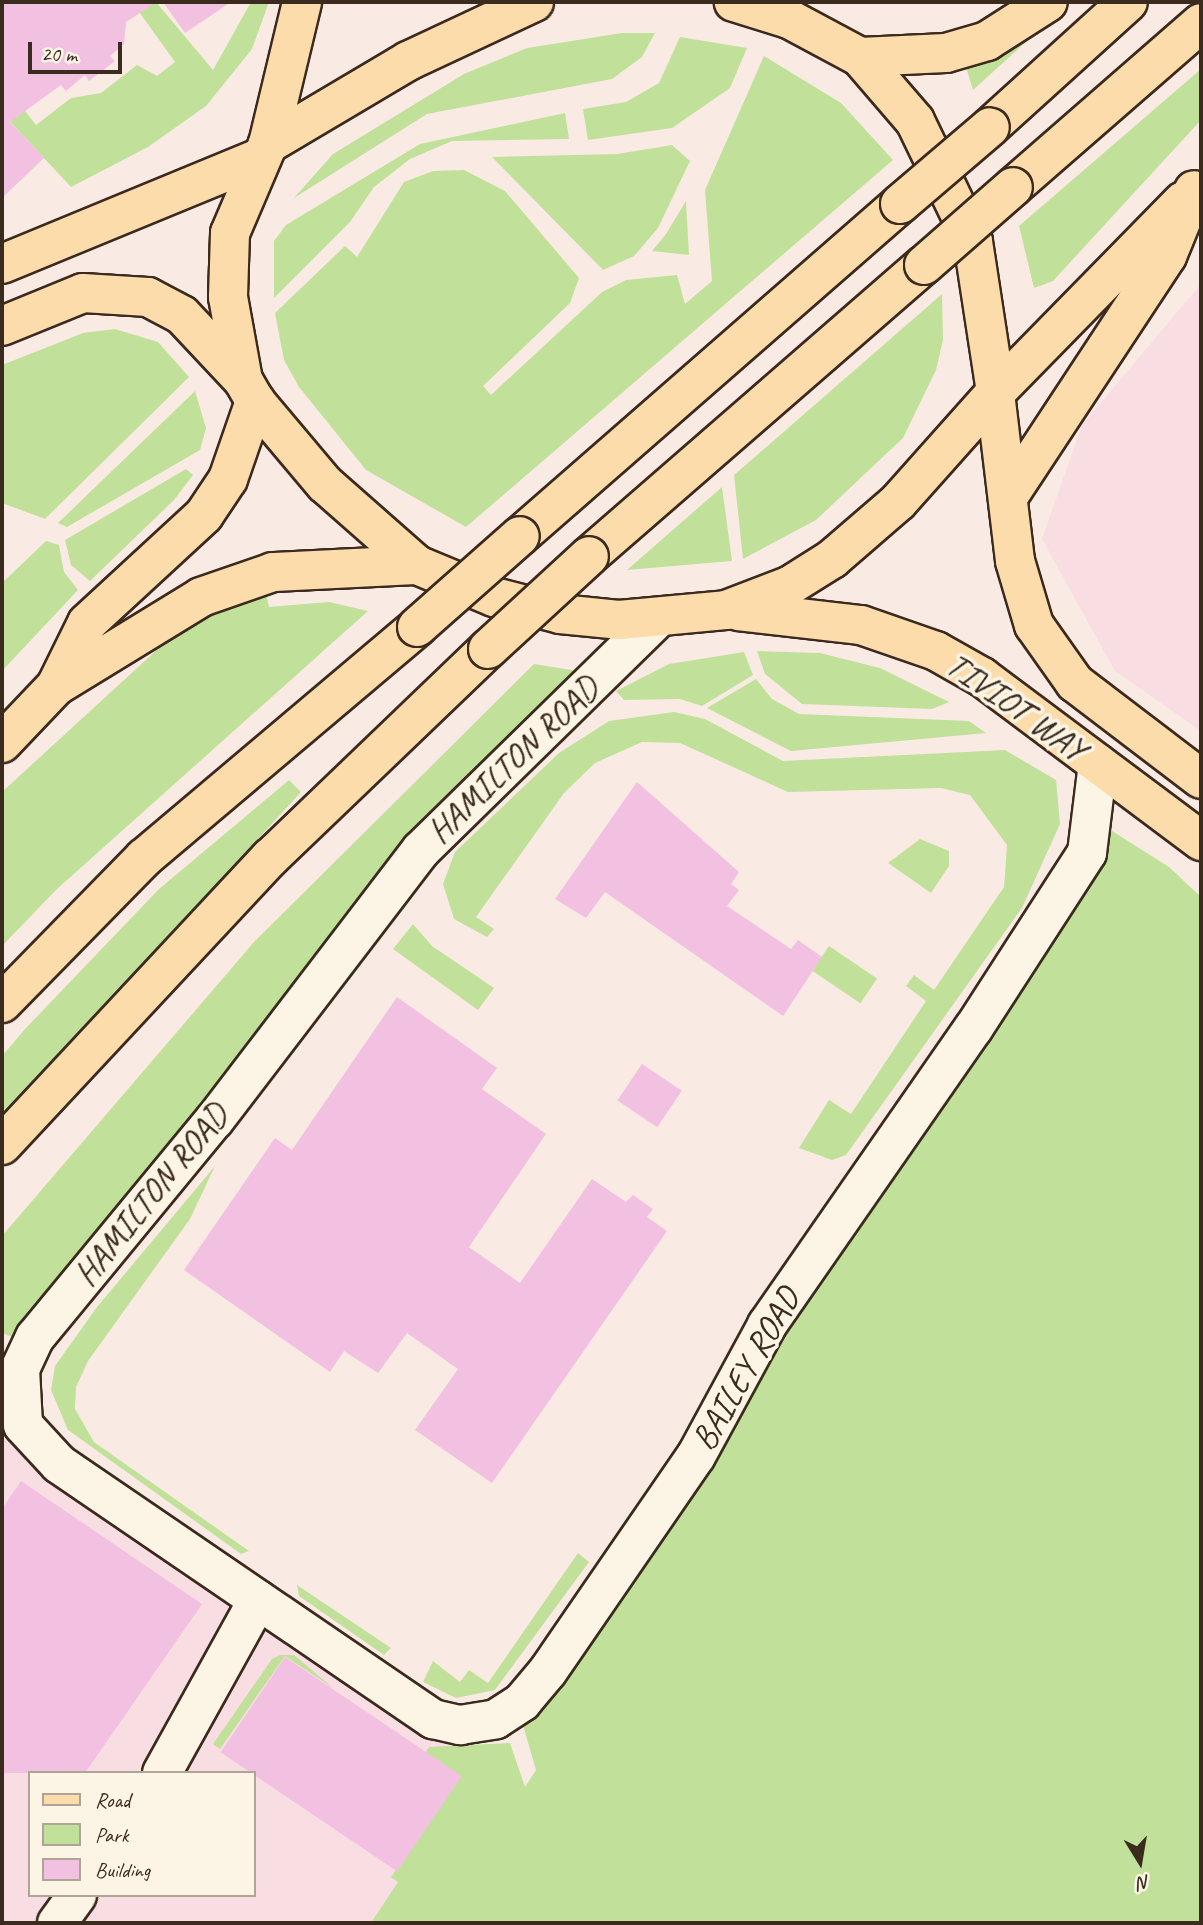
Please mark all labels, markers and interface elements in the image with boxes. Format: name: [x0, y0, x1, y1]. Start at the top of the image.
scale bar: [32, 28, 126, 72]
text: 20 m: [41, 41, 77, 67]
street label: TIVIOT WAY: [938, 644, 1094, 770]
street label: HAMILTON ROAD: [418, 667, 608, 853]
street label: HAMILTON ROAD: [64, 1095, 238, 1295]
street label: BAILEY ROAD: [683, 1280, 809, 1458]
legend: [28, 1771, 256, 1897]
text: Road: [95, 1787, 130, 1813]
text: Park: [95, 1822, 128, 1848]
north arrow: [1105, 1827, 1175, 1897]
text: Building: [95, 1857, 150, 1883]
text: N: [1136, 1870, 1152, 1896]

